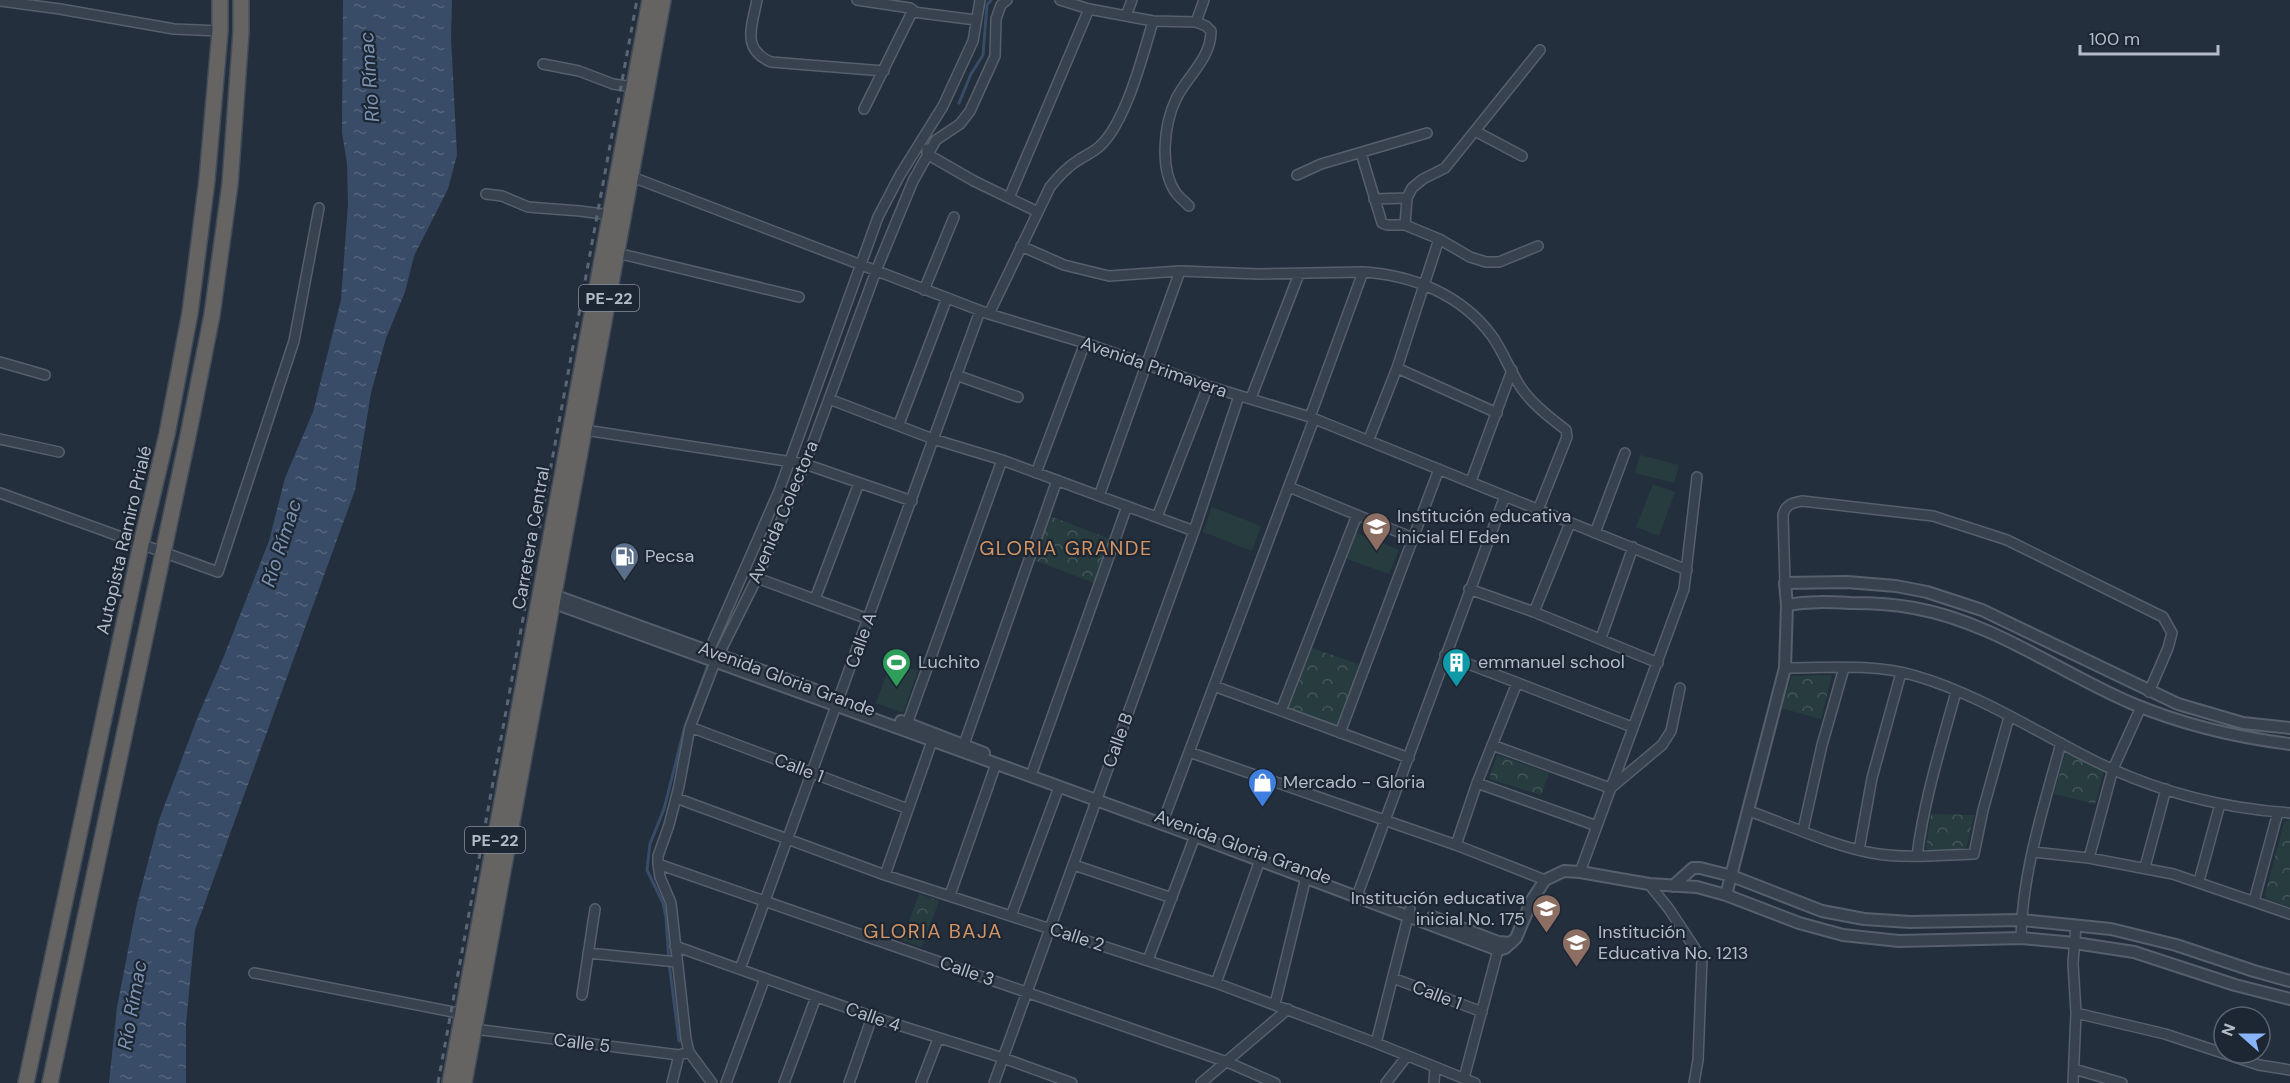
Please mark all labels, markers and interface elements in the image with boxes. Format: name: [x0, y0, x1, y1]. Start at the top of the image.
scale bar: [2080, 18, 2218, 56]
text: 100 m: [2089, 27, 2140, 51]
water label: Río Rímac: [353, 31, 385, 123]
road number: PE-22: [579, 285, 639, 311]
street label: Avenida Primavera: [1078, 331, 1230, 403]
street label: Avenida Colectora: [742, 437, 824, 587]
street label: Autopista Ramiro Prialé: [91, 443, 157, 637]
street label: Carretera Central: [507, 465, 555, 611]
water label: Río Rímac: [255, 496, 307, 590]
place label: Institución educativa inicial El Eden: [1397, 504, 1571, 549]
school or university icon: Institución educativa inicial El Eden: [1360, 510, 1392, 552]
district label: GLORIA GRANDE: [979, 535, 1153, 561]
fuel station icon: Pecsa: [608, 540, 640, 582]
place label: Pecsa: [645, 544, 694, 568]
street label: Calle A: [840, 609, 882, 671]
street label: Avenida Gloria Grande: [695, 636, 879, 722]
sports icon: Luchito: [881, 646, 913, 688]
building icon: emmanuel school: [1441, 646, 1473, 688]
place label: Luchito: [918, 650, 980, 674]
place label: emmanuel school: [1478, 650, 1625, 674]
street label: Calle B: [1097, 709, 1139, 771]
street label: Calle 1: [771, 748, 827, 788]
shop icon: Mercado - Gloria: [1246, 766, 1278, 808]
place label: Mercado - Gloria: [1283, 770, 1425, 794]
street label: Avenida Gloria Grande: [1151, 804, 1335, 890]
road number: PE-22: [465, 827, 525, 853]
place label: Institución educativa inicial No. 175: [1351, 886, 1525, 931]
school or university icon: Institución educativa inicial No. 175: [1530, 892, 1562, 934]
street label: Calle 2: [1047, 917, 1107, 957]
district label: GLORIA BAJA: [863, 918, 1003, 944]
place label: Institución Educativa No. 1213: [1598, 920, 1748, 965]
school or university icon: Institución Educativa No. 1213: [1561, 926, 1593, 968]
street label: Calle 3: [936, 950, 998, 992]
water label: Río Rímac: [111, 958, 153, 1052]
street label: Calle 1: [1409, 975, 1465, 1015]
street label: Calle 4: [842, 996, 904, 1038]
north arrow: [2212, 1005, 2272, 1065]
text: N: [2217, 1021, 2240, 1039]
street label: Calle 5: [552, 1028, 612, 1058]

